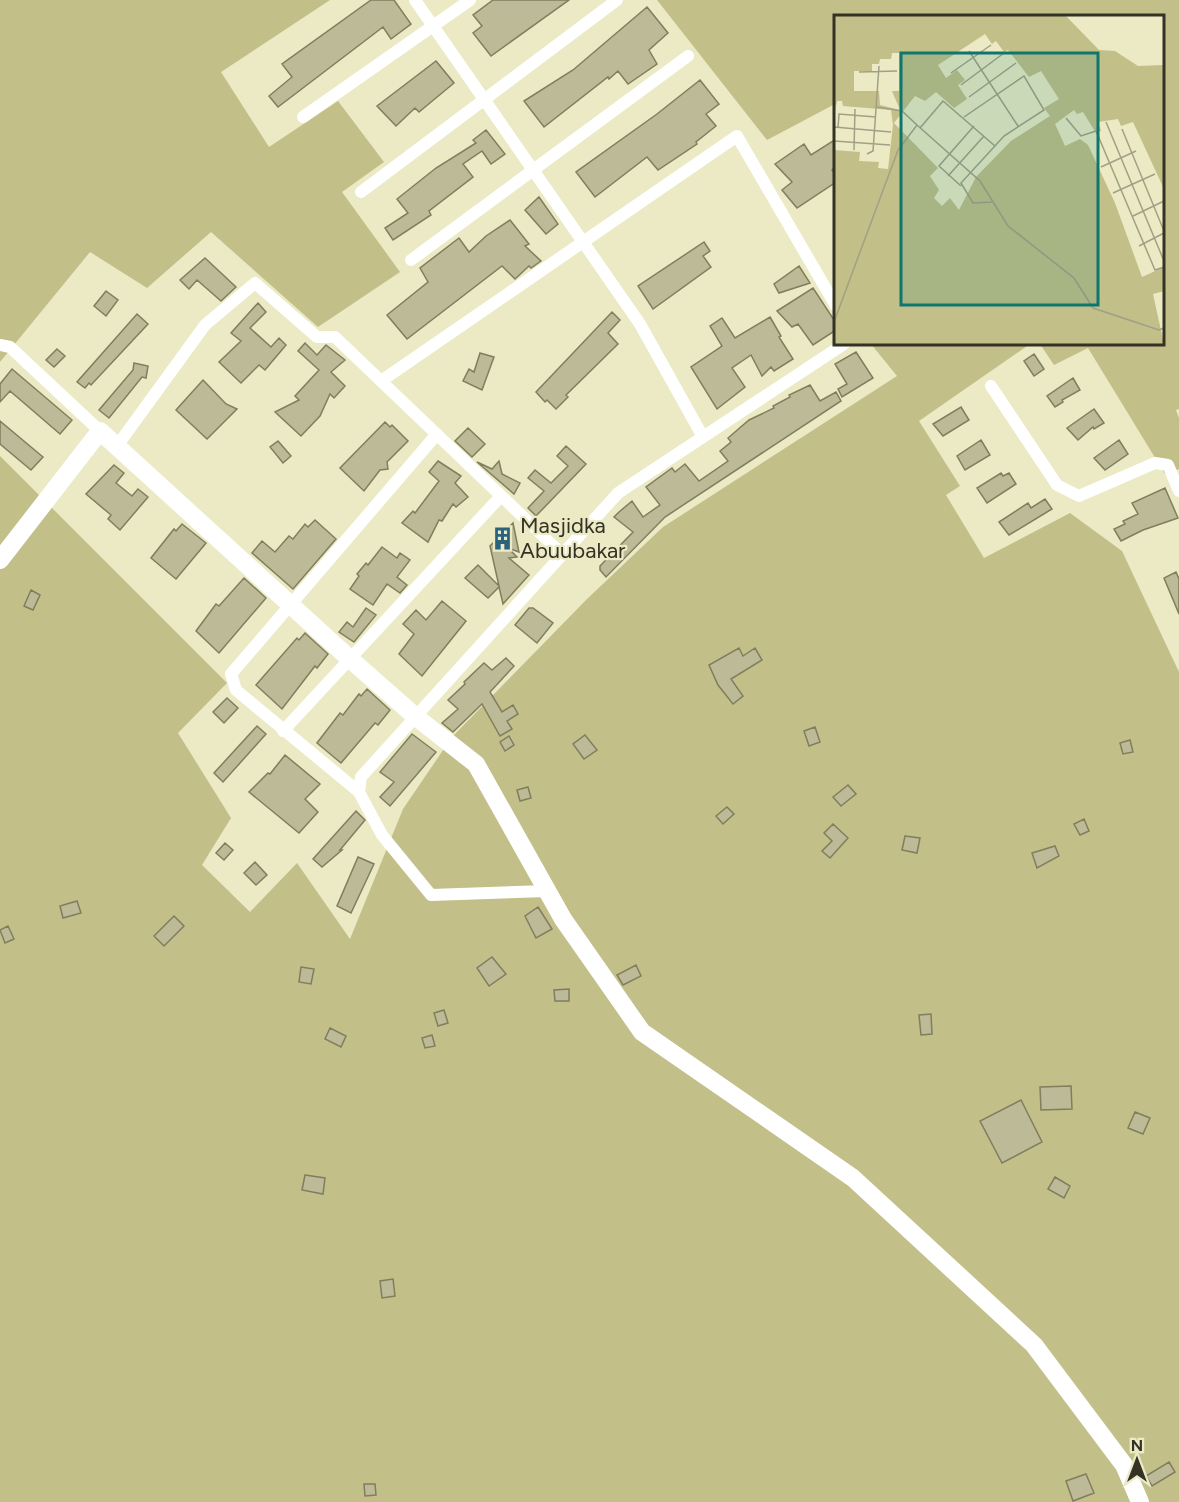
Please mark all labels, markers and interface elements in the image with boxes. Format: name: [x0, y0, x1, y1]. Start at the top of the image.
inset map: [834, 15, 1164, 345]
place label: Masjidka Abuubakar: [520, 512, 626, 564]
building icon: Masjidka Abuubakar: [489, 525, 515, 551]
north arrow: [1107, 1430, 1167, 1490]
text: N: [1131, 1436, 1143, 1455]

